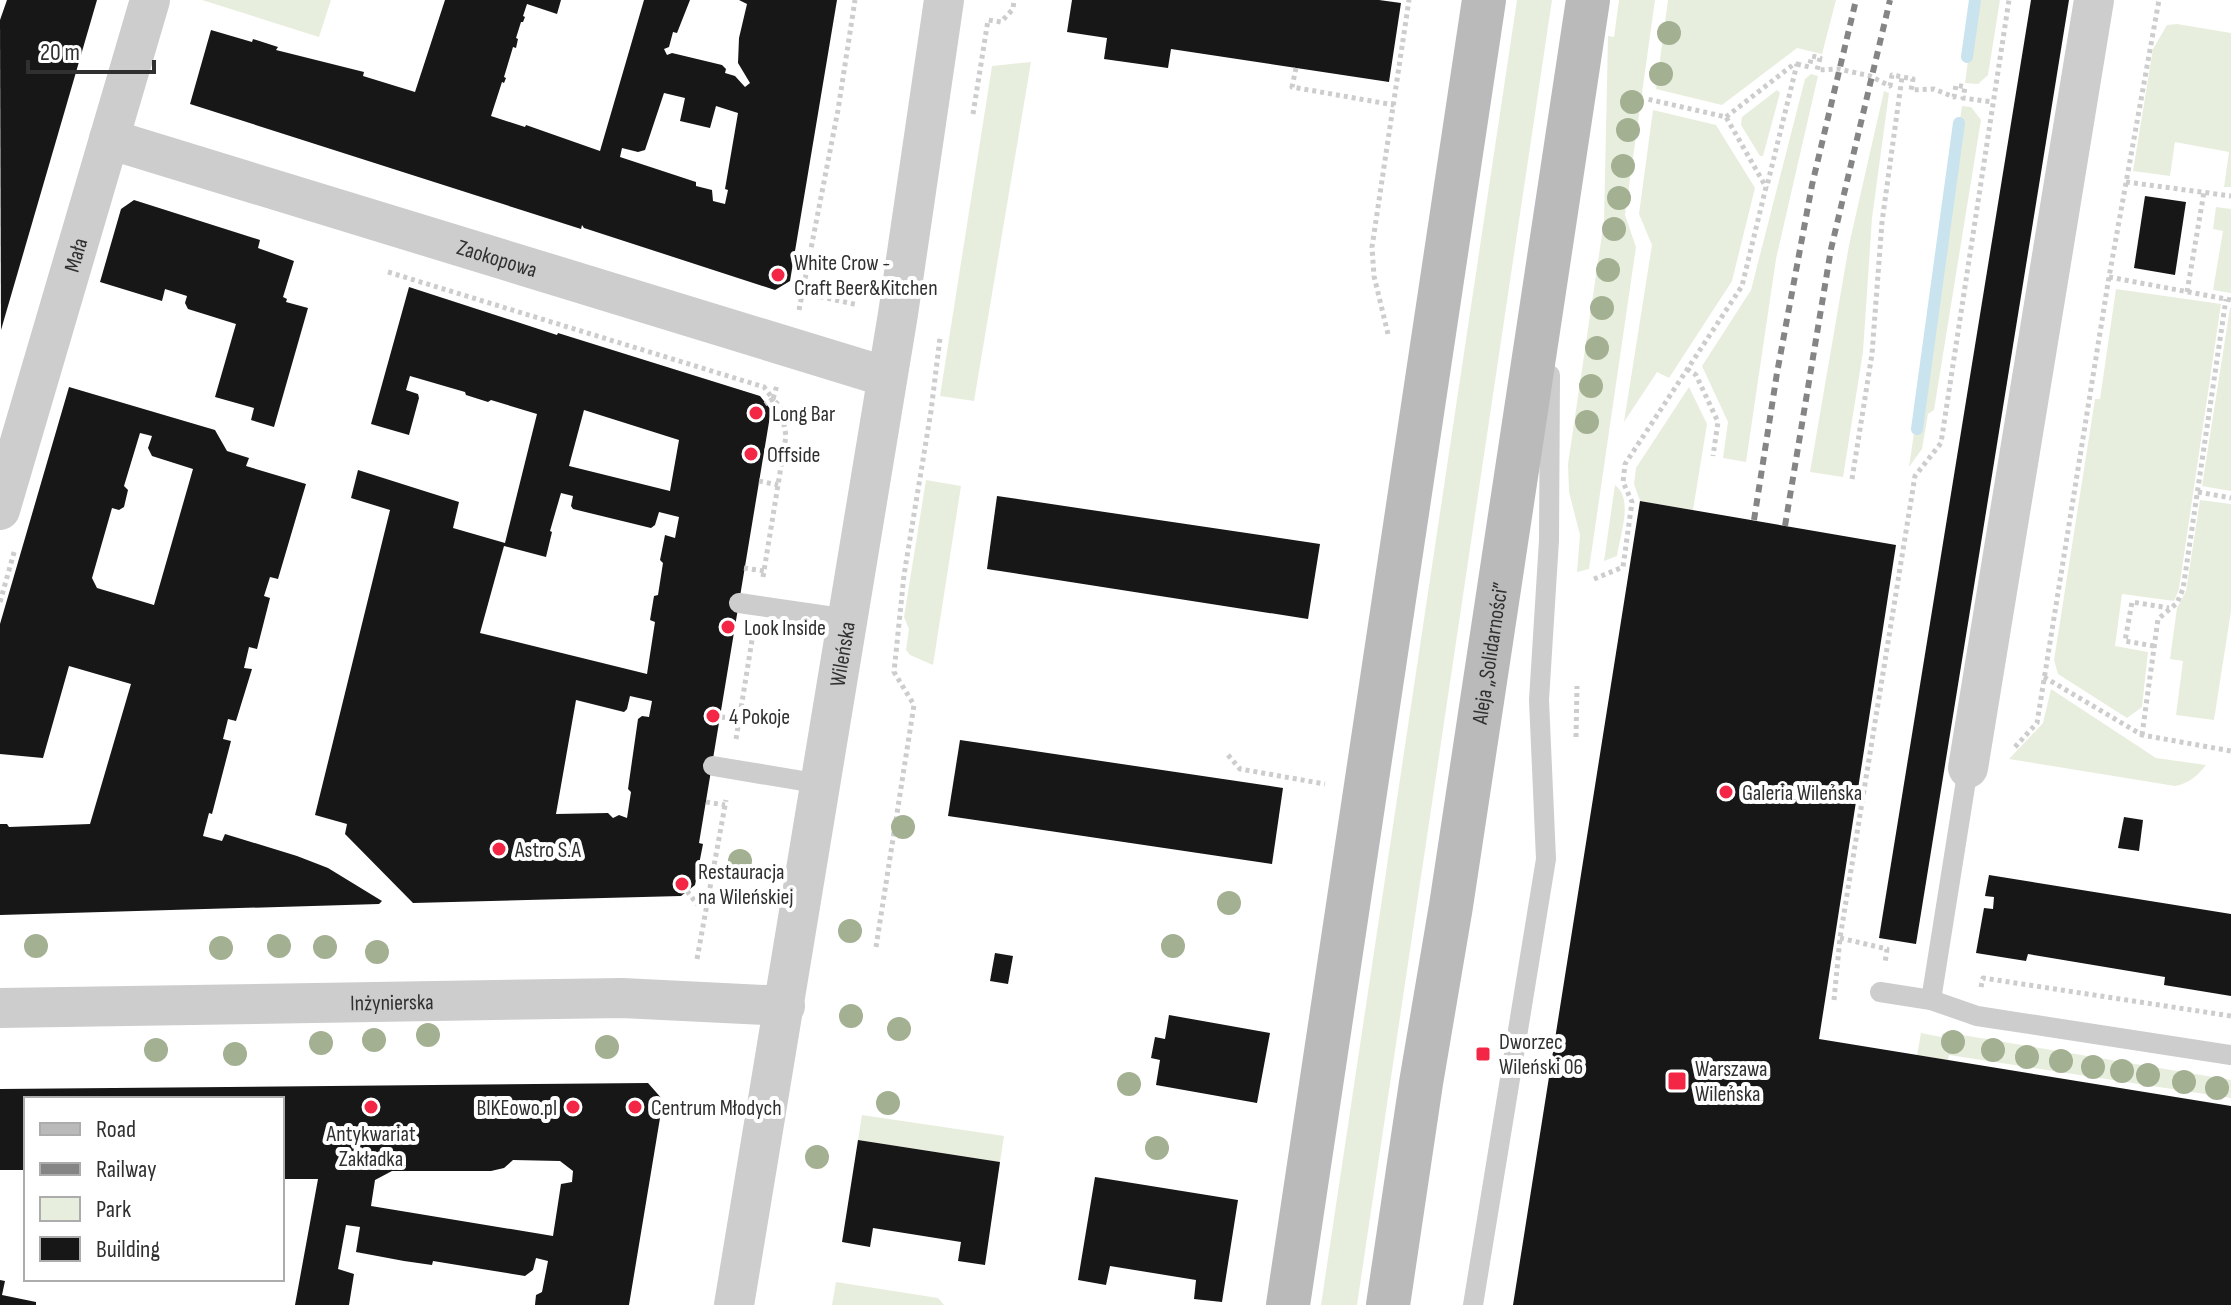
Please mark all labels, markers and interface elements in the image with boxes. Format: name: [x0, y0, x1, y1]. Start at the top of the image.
scale bar: [28, 24, 154, 74]
text: 20 m: [40, 38, 80, 67]
street label: Zaokopowa: [453, 234, 540, 284]
street label: Mała: [59, 235, 94, 275]
place label: White Crow - Craft Beer&Kitchen: [794, 250, 938, 302]
marker: White Crow - Craft Beer&Kitchen: [769, 266, 787, 284]
place label: Long Bar: [772, 401, 835, 428]
marker: Long Bar: [747, 404, 765, 422]
place label: Offside: [767, 442, 820, 469]
marker: Offside: [742, 445, 760, 463]
street label: Aleja „Solidarności”: [1467, 580, 1515, 727]
place label: Look Inside: [744, 615, 826, 642]
marker: Look Inside: [719, 618, 737, 636]
street label: Wileńska: [825, 620, 862, 689]
place label: 4 Pokoje: [729, 704, 790, 731]
marker: 4 Pokoje: [704, 707, 722, 725]
place label: Galeria Wileńska: [1742, 780, 1862, 807]
marker: Galeria Wileńska: [1717, 783, 1735, 801]
place label: Astro S.A: [514, 837, 581, 864]
marker: Astro S.A: [490, 840, 508, 858]
place label: Restauracja na Wileńskiej: [698, 859, 793, 911]
marker: Restauracja na Wileńskiej: [673, 875, 691, 893]
street label: Inżynierska: [350, 989, 434, 1017]
place label: Dworzec Wileński 06: [1499, 1029, 1583, 1081]
marker: Dworzec Wileński 06: [1474, 1045, 1492, 1063]
place label: Warszawa Wileńska: [1695, 1056, 1768, 1108]
marker: Warszawa Wileńska: [1666, 1070, 1688, 1092]
place label: BIKEowo.pl: [476, 1095, 557, 1122]
place label: Centrum Młodych: [651, 1095, 782, 1122]
legend: [24, 1097, 284, 1281]
marker: Antykwariat Zakładka: [362, 1098, 380, 1116]
marker: BIKEowo.pl: [564, 1098, 582, 1116]
marker: Centrum Młodych: [626, 1098, 644, 1116]
text: Road: [96, 1115, 136, 1144]
place label: Antykwariat Zakładka: [325, 1121, 416, 1173]
text: Railway: [96, 1155, 156, 1184]
text: Park: [96, 1195, 131, 1224]
text: Building: [96, 1235, 160, 1264]

